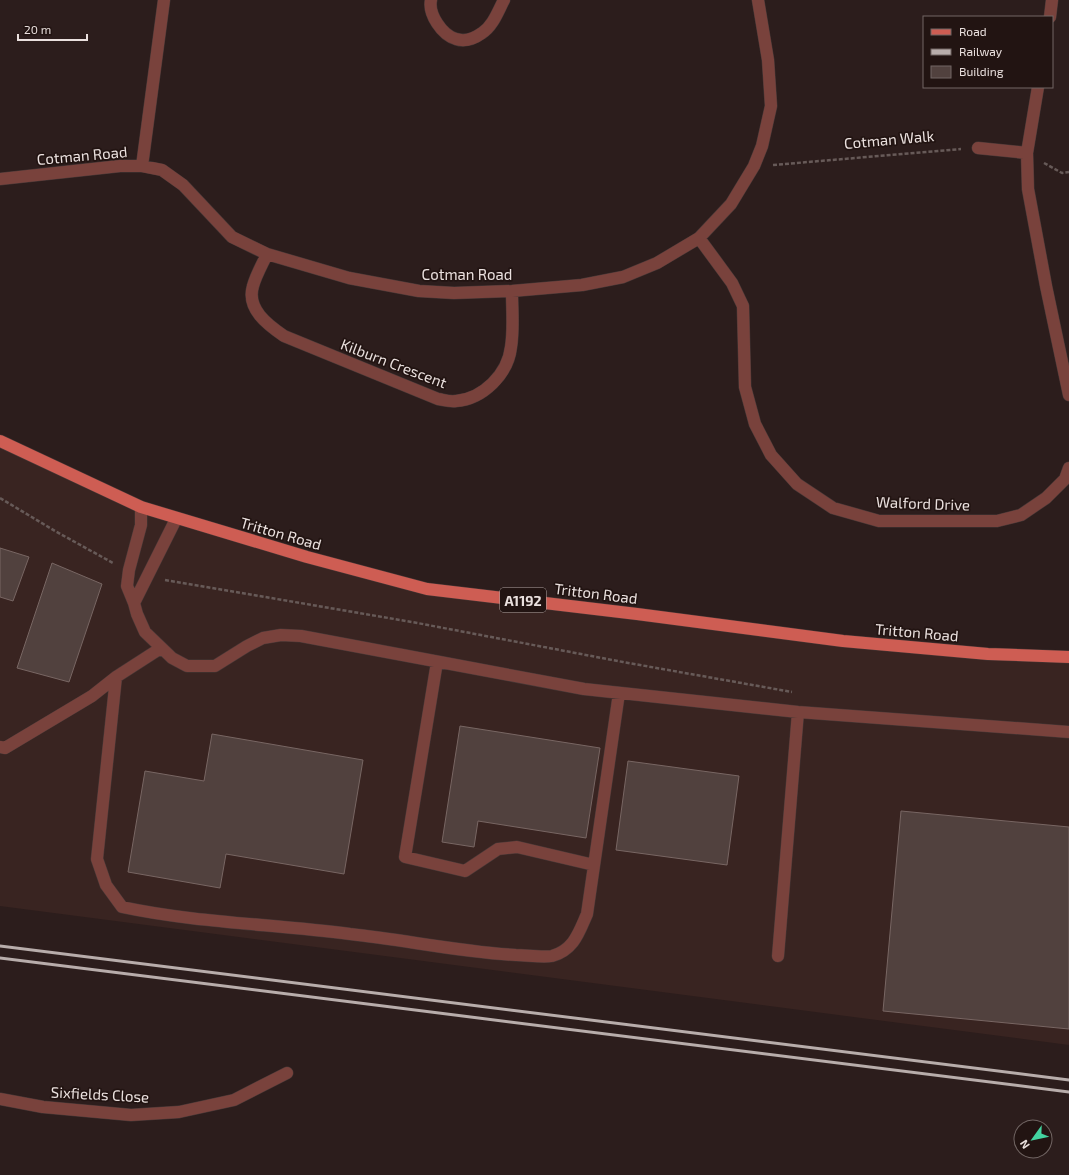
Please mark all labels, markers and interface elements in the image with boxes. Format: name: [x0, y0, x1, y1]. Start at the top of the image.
scale bar: [18, 16, 87, 42]
legend: [923, 16, 1053, 88]
text: 20 m: [24, 22, 51, 36]
text: Road: [959, 24, 987, 38]
text: Railway: [959, 44, 1003, 58]
text: Building: [959, 64, 1004, 78]
street label: Cotman Walk: [843, 126, 935, 152]
street label: Cotman Road: [36, 142, 128, 168]
street label: Cotman Road: [422, 265, 512, 283]
street label: Kilburn Crescent: [339, 335, 450, 392]
street label: Walford Drive: [876, 492, 970, 514]
street label: Tritton Road: [238, 513, 324, 553]
street label: Tritton Road: [553, 579, 639, 607]
road number: A1192: [500, 588, 546, 612]
street label: Tritton Road: [875, 619, 959, 645]
street label: Sixfields Close: [50, 1082, 150, 1106]
north arrow: [1013, 1119, 1053, 1159]
text: N: [1017, 1138, 1032, 1152]

